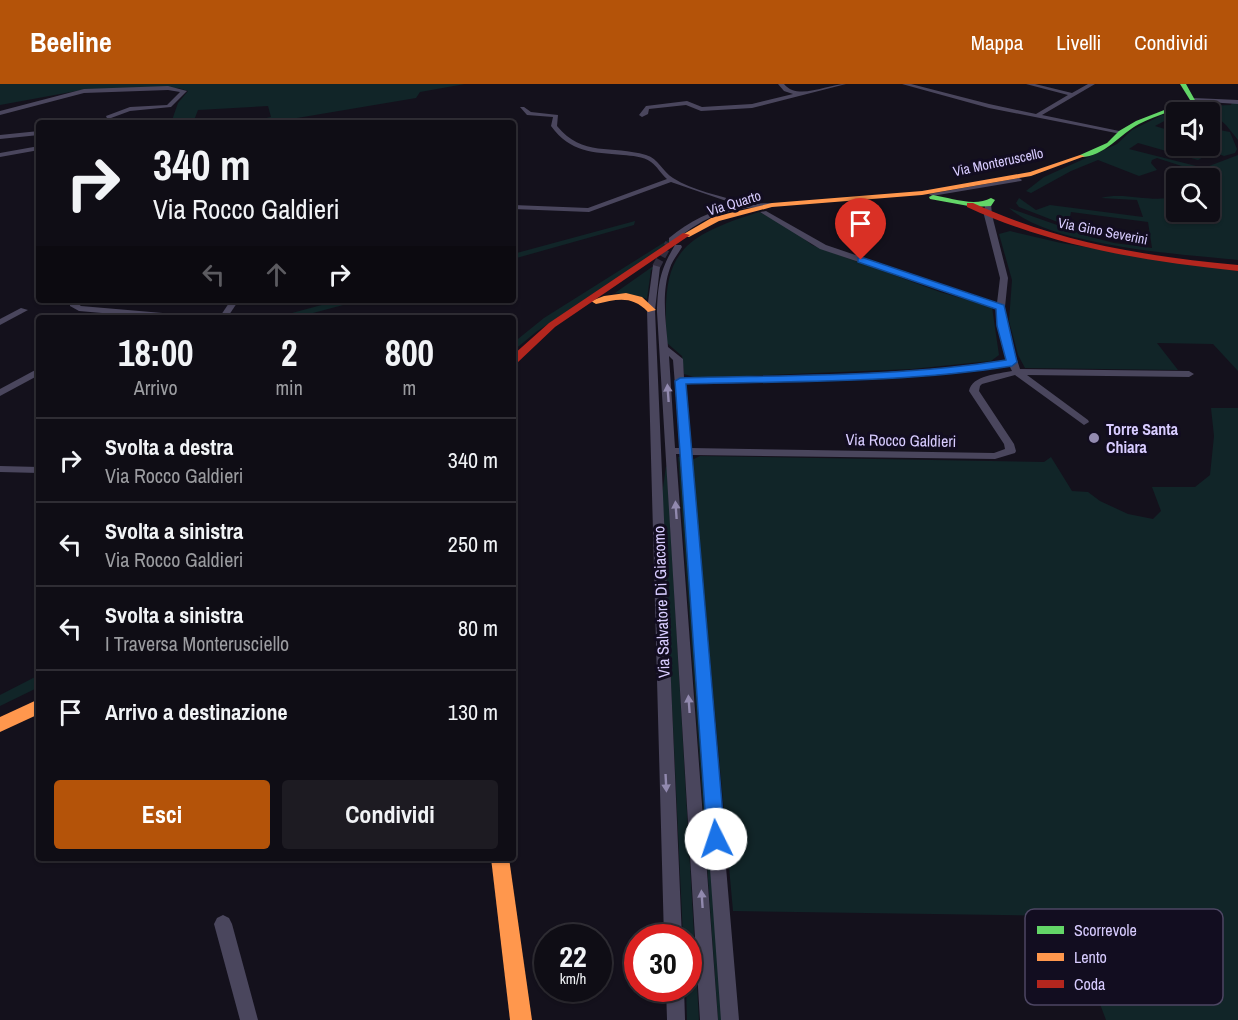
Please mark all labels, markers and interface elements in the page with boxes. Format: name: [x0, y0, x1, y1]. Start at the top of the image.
text: Beeline: [30, 23, 112, 61]
text: Mappa: [971, 28, 1023, 57]
text: Livelli: [1056, 28, 1101, 57]
text: Condividi: [1134, 28, 1208, 57]
map controls: [1166, 102, 1220, 222]
button: sound: [1166, 102, 1220, 156]
text: 340 m: [153, 137, 251, 193]
icon: right: [54, 144, 132, 222]
street label: Via Monteruscello: [951, 144, 1045, 180]
button: search: [1166, 168, 1220, 222]
street label: Via Quarto: [705, 186, 763, 220]
text: Via Rocco Galdieri: [153, 191, 340, 227]
pin: [835, 198, 886, 260]
icon: arrive: [844, 207, 877, 240]
street label: Via Gino Severini: [1057, 213, 1149, 249]
icon: left: [197, 258, 230, 291]
icon: ahead: [260, 258, 293, 291]
icon: right: [323, 258, 356, 291]
text: 18:00: [118, 329, 193, 377]
text: 2: [281, 329, 297, 377]
text: 800: [385, 329, 434, 377]
text: Arrivo: [134, 374, 178, 401]
text: min: [275, 374, 303, 401]
text: m: [403, 374, 416, 401]
one-way arrow: [663, 383, 672, 402]
place label: Torre Santa Chiara: [1106, 418, 1179, 458]
street label: Via Rocco Galdieri: [846, 428, 956, 452]
marker: Torre Santa Chiara: [1087, 431, 1101, 445]
text: Svolta a destra: [105, 432, 233, 462]
icon: right: [54, 444, 87, 477]
text: 340 m: [448, 445, 498, 475]
text: Via Rocco Galdieri: [105, 462, 243, 489]
one-way arrow: [671, 500, 680, 519]
text: Svolta a sinistra: [105, 516, 243, 546]
street label: Via Salvatore Di Giacomo: [647, 526, 675, 678]
icon: left: [54, 528, 87, 561]
text: 250 m: [448, 529, 498, 559]
text: Via Rocco Galdieri: [105, 546, 243, 573]
text: Svolta a sinistra: [105, 600, 243, 630]
icon: left: [54, 612, 87, 645]
text: 80 m: [458, 613, 498, 643]
text: I Traversa Monterusciello: [105, 630, 289, 657]
one-way arrow: [684, 695, 694, 714]
icon: arrive: [54, 696, 87, 729]
text: Arrivo a destinazione: [105, 697, 287, 727]
text: 130 m: [448, 697, 498, 727]
one-way arrow: [661, 773, 670, 792]
button: Esci: [54, 780, 270, 849]
button: Condividi: [282, 780, 498, 849]
position arrow: [684, 807, 748, 871]
one-way arrow: [697, 889, 706, 908]
legend: [1025, 909, 1223, 1005]
text: Scorrevole: [1074, 919, 1137, 941]
speed limit sign: 30: [624, 924, 702, 1002]
text: 22: [559, 936, 587, 976]
text: Lento: [1074, 946, 1107, 968]
text: km/h: [560, 968, 586, 989]
text: Coda: [1074, 973, 1106, 995]

